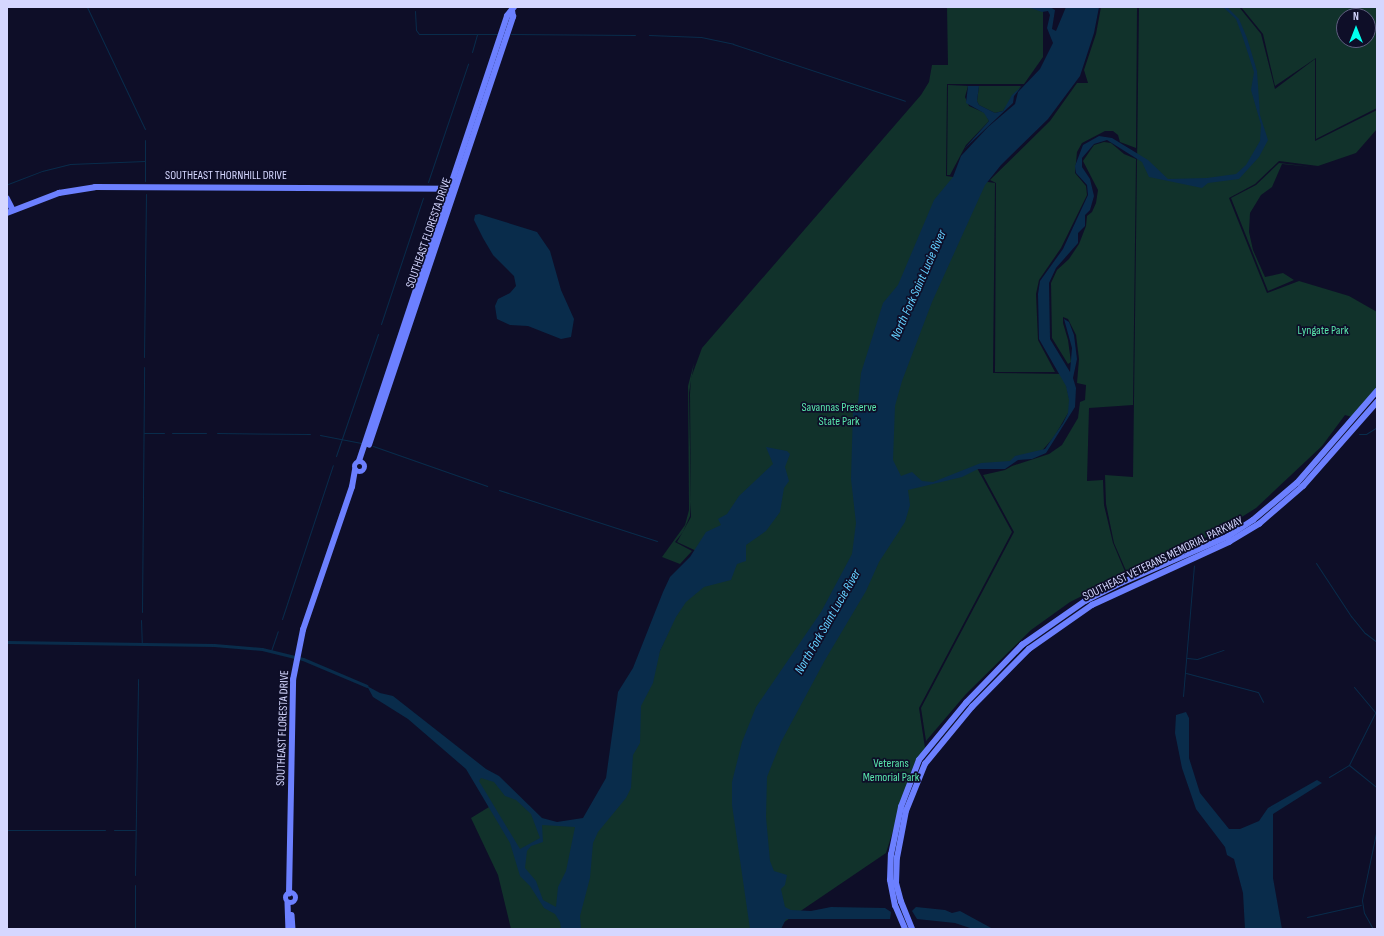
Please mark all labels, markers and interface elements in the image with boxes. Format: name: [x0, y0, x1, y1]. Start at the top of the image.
north arrow: [1336, 8, 1376, 48]
text: N: [1353, 10, 1359, 23]
street label: SOUTHEAST THORNHILL DRIVE: [165, 169, 287, 183]
street label: SOUTHEAST FLORESTA DRIVE: [403, 176, 455, 290]
water label: North Fork Saint Lucie River: [888, 228, 950, 342]
park label: Lyngate Park: [1297, 324, 1349, 338]
park label: Savannas Preserve State Park: [801, 401, 877, 429]
street label: SOUTHEAST VETERANS MEMORIAL PARKWAY: [1081, 514, 1245, 604]
water label: North Fork Saint Lucie River: [792, 567, 864, 677]
street label: SOUTHEAST FLORESTA DRIVE: [274, 670, 292, 786]
park label: Veterans Memorial Park: [863, 757, 919, 785]

